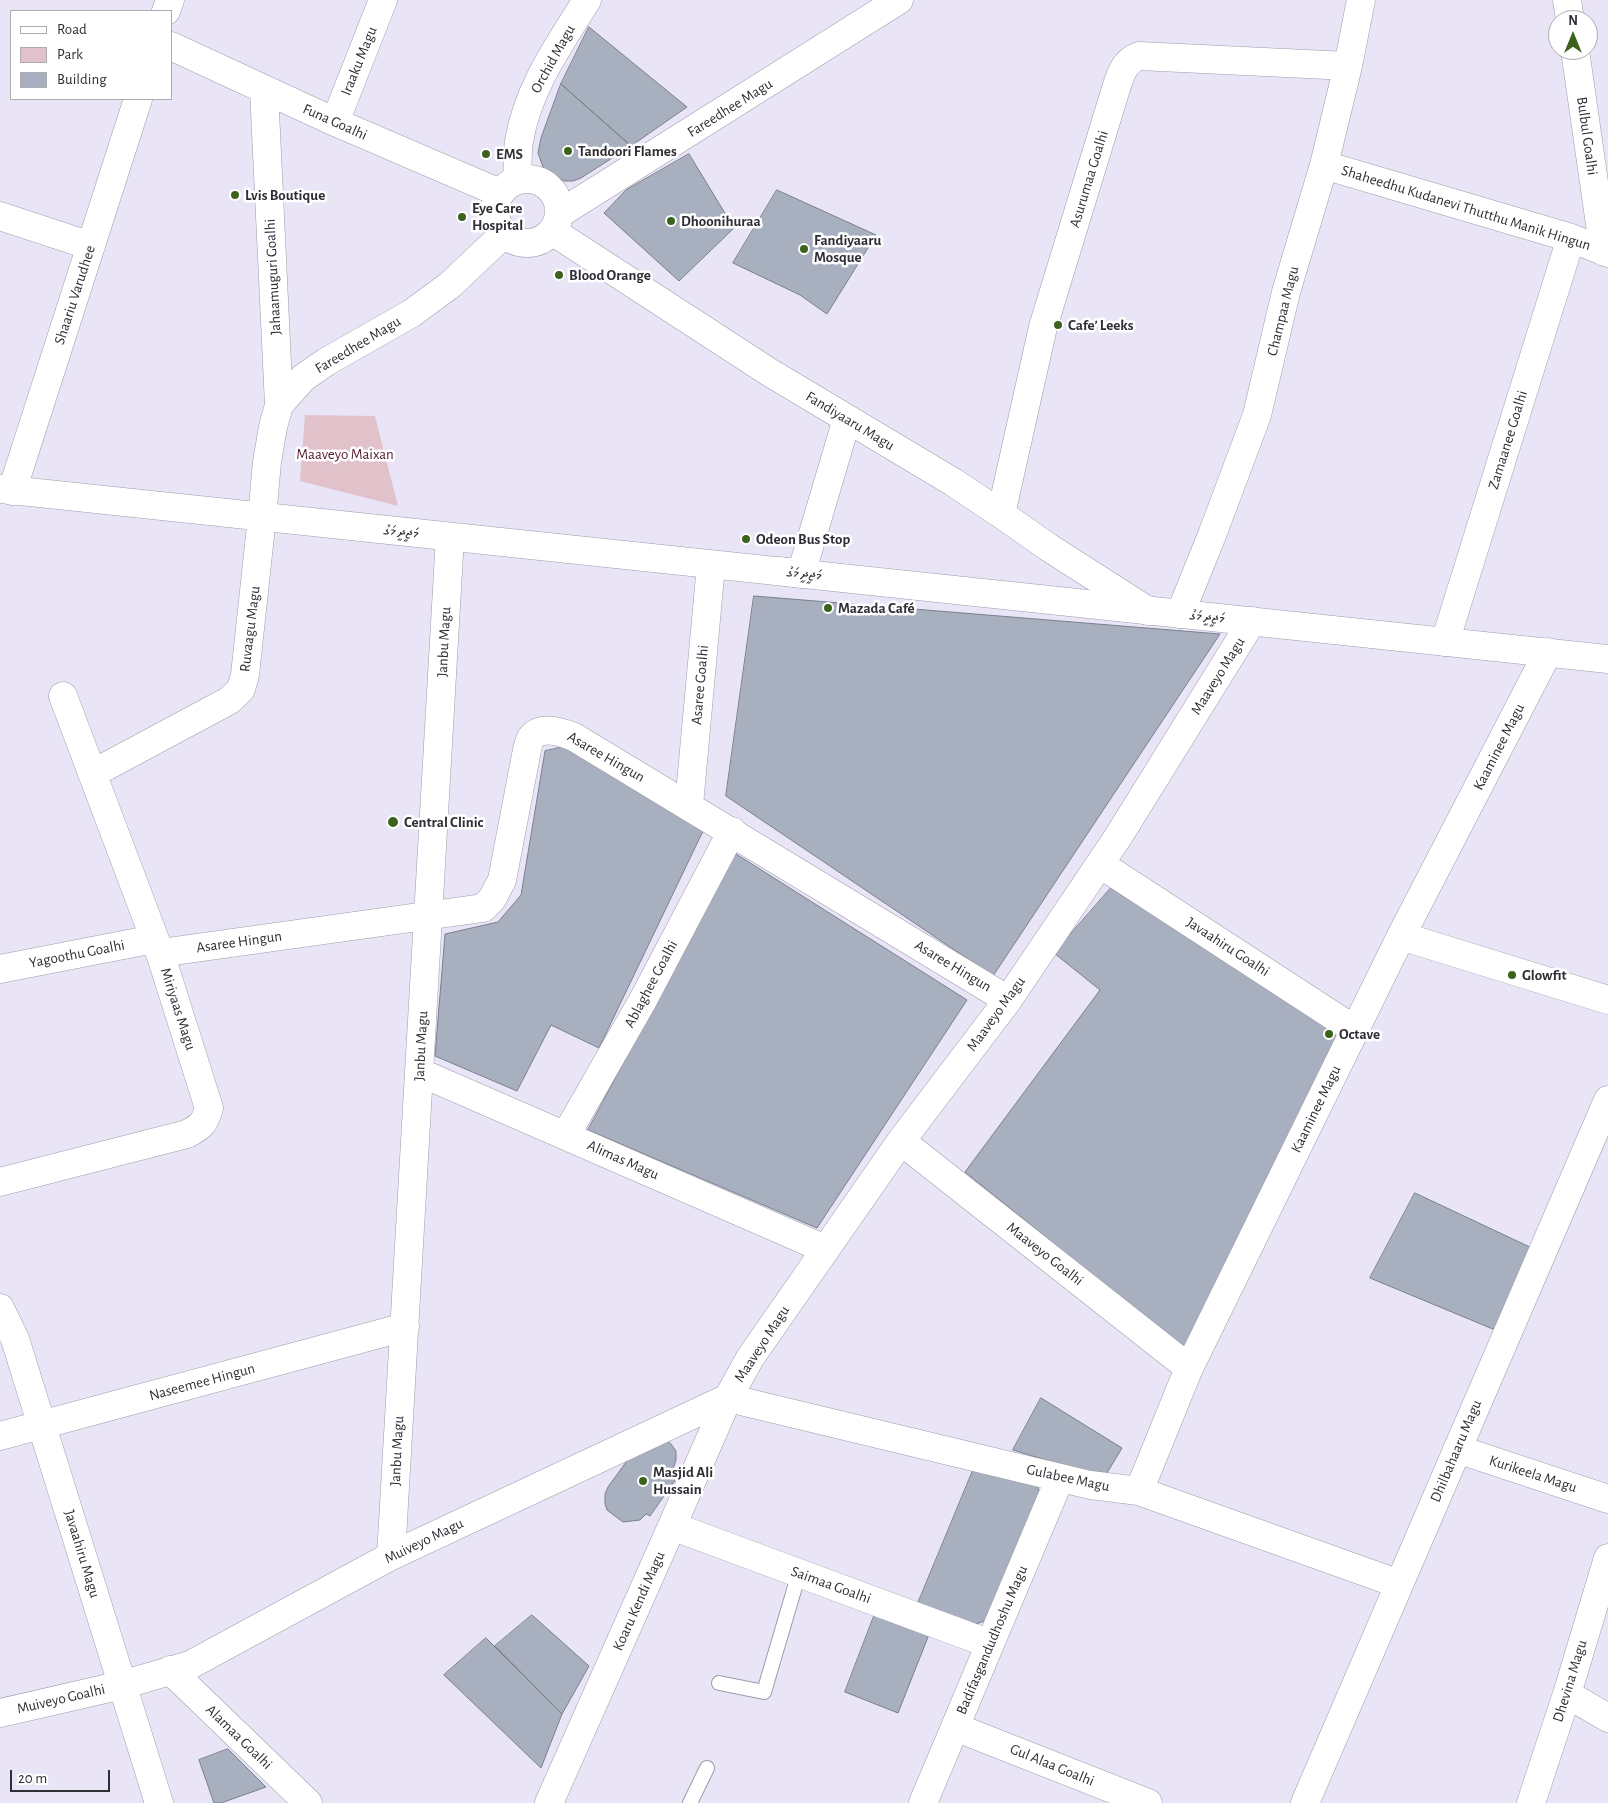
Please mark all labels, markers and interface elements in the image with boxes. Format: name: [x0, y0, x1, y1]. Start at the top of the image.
legend: [10, 10, 172, 100]
north arrow: [1548, 10, 1598, 60]
text: N: [1568, 14, 1578, 28]
text: Road: [57, 22, 87, 37]
street label: Orchid Magu: [527, 22, 579, 96]
street label: Iraaku Magu: [337, 24, 381, 98]
text: Park: [57, 47, 83, 62]
text: Building: [57, 72, 107, 87]
street label: Fareedhee Magu: [684, 75, 776, 141]
street label: Bulbul Goalhi: [1573, 96, 1601, 176]
street label: Funa Goalhi: [300, 100, 370, 144]
street label: Asurumaa Goalhi: [1066, 128, 1112, 230]
place label: Tandoori Flames: [578, 142, 677, 160]
place label: EMS: [496, 145, 523, 163]
marker: Tandoori Flames: [562, 145, 574, 157]
marker: EMS: [480, 148, 492, 160]
street label: Shaheedhu Kudanevi Thutthu Manik Hingun: [1339, 161, 1593, 255]
place label: Lvis Boutique: [245, 186, 325, 204]
marker: Lvis Boutique: [229, 189, 241, 201]
place label: Eye Care Hospital: [472, 199, 523, 234]
marker: Eye Care Hospital: [456, 211, 468, 223]
place label: Dhoonihuraa: [681, 212, 761, 230]
marker: Dhoonihuraa: [665, 215, 677, 227]
street label: Jahaamuguri Goalhi: [261, 218, 285, 336]
place label: Fandiyaaru Mosque: [814, 231, 881, 266]
street label: Shaariu Varudhee: [50, 243, 100, 347]
marker: Fandiyaaru Mosque: [798, 243, 810, 255]
street label: Champaa Magu: [1263, 264, 1303, 358]
place label: Blood Orange: [569, 266, 651, 284]
marker: Blood Orange: [553, 269, 565, 281]
street label: Fareedhee Magu: [312, 312, 404, 378]
place label: Cafe’ Leeks: [1068, 316, 1133, 334]
marker: Cafe’ Leeks: [1052, 319, 1064, 331]
street label: Fandiyaaru Magu: [802, 387, 898, 455]
street label: Zamaanee Goalhi: [1484, 388, 1532, 492]
park label: Maaveyo Maixan: [296, 445, 394, 463]
street label: މަޖީދީ މަގު: [383, 521, 419, 543]
place label: Odeon Bus Stop: [756, 530, 850, 548]
marker: Odeon Bus Stop: [740, 533, 752, 545]
street label: މަޖީދީ މަގު: [786, 563, 822, 585]
street label: Ruvaagu Magu: [236, 585, 264, 673]
place label: Mazada Café: [838, 599, 915, 617]
marker: Mazada Café: [822, 602, 834, 614]
street label: Janbu Magu: [433, 606, 455, 678]
street label: މަޖީދީ މަގު: [1189, 606, 1225, 628]
street label: Maaveyo Magu: [1187, 634, 1249, 718]
street label: Asaree Goalhi: [688, 644, 712, 726]
street label: Kaaminee Magu: [1469, 701, 1529, 793]
street label: Asaree Hingun: [564, 728, 648, 786]
place label: Central Clinic: [404, 813, 483, 831]
marker: Central Clinic: [386, 815, 400, 829]
street label: Javaahiru Goalhi: [1183, 913, 1273, 981]
street label: Asaree Hingun: [195, 927, 283, 957]
street label: Yagoothu Goalhi: [28, 936, 126, 972]
street label: Asaree Hingun: [911, 936, 995, 996]
street label: Ablaghee Goalhi: [620, 937, 682, 1031]
street label: Miriyaas Magu: [156, 966, 200, 1052]
place label: Glowfit: [1522, 966, 1567, 984]
marker: Glowfit: [1506, 969, 1518, 981]
street label: Maaveyo Magu: [963, 973, 1029, 1055]
street label: Janbu Magu: [410, 1010, 432, 1082]
place label: Octave: [1339, 1025, 1380, 1043]
marker: Octave: [1323, 1028, 1335, 1040]
street label: Kaaminee Magu: [1287, 1062, 1345, 1156]
street label: Alimas Magu: [584, 1136, 662, 1184]
street label: Maaveyo Goalhi: [1003, 1218, 1087, 1290]
street label: Maaveyo Magu: [730, 1302, 794, 1386]
street label: Naseemee Hingun: [147, 1359, 257, 1405]
street label: Dhilbahaaru Magu: [1426, 1397, 1486, 1505]
street label: Janbu Magu: [386, 1415, 408, 1487]
street label: Kurikeela Magu: [1487, 1451, 1579, 1497]
street label: Gulabee Magu: [1025, 1460, 1111, 1496]
place label: Masjid Ali Hussain: [653, 1463, 713, 1498]
marker: Masjid Ali Hussain: [637, 1475, 649, 1487]
street label: Javaahiru Magu: [60, 1508, 104, 1600]
street label: Muiveyo Magu: [382, 1514, 466, 1568]
street label: Koaru Kendi Magu: [609, 1548, 669, 1654]
street label: Saimaa Goalhi: [789, 1562, 873, 1608]
street label: Badifasgandudhoshu Magu: [952, 1563, 1032, 1717]
street label: Dhevina Magu: [1549, 1638, 1591, 1724]
street label: Muiveyo Goalhi: [15, 1680, 107, 1718]
street label: Alamaa Goalhi: [202, 1701, 276, 1773]
street label: Gul Alaa Goalhi: [1007, 1740, 1097, 1790]
scale bar: [12, 1760, 112, 1792]
text: 20 m: [18, 1771, 47, 1786]

